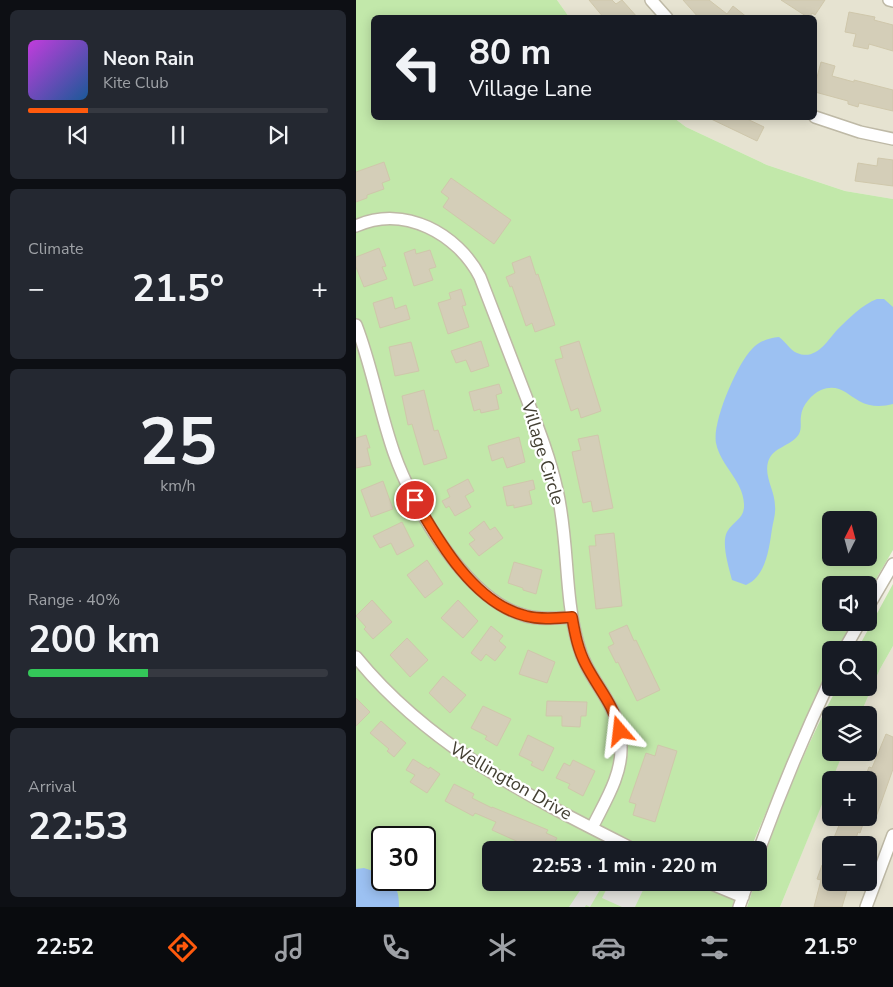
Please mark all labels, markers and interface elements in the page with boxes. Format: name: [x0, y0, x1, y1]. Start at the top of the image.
text: 80 m: [469, 29, 551, 76]
icon: left: [386, 35, 451, 100]
text: Neon Rain: [103, 46, 194, 72]
text: Kite Club: [103, 72, 169, 94]
text: Village Lane: [469, 74, 592, 104]
icon: previous: [64, 121, 92, 149]
icon: pause: [164, 121, 192, 149]
icon: next: [264, 121, 292, 149]
text: Climate: [28, 238, 83, 260]
text: 21.5°: [132, 263, 224, 314]
text: −: [28, 270, 45, 308]
text: +: [311, 270, 328, 308]
street label: Village Circle: [516, 397, 570, 508]
text: 25: [139, 398, 217, 487]
text: km/h: [160, 475, 196, 497]
pin: [394, 479, 436, 521]
icon: arrive: [401, 486, 429, 514]
north arrow: [822, 511, 877, 566]
map controls: [822, 511, 877, 891]
button: sound: [822, 576, 877, 631]
text: Range · 40%: [28, 589, 120, 611]
text: 200 km: [28, 614, 160, 665]
button: search: [822, 641, 877, 696]
position arrow: [593, 704, 645, 756]
button: layers: [822, 706, 877, 761]
street label: Wellington Drive: [445, 736, 577, 826]
button: +: [822, 771, 877, 826]
text: Arrival: [28, 776, 76, 798]
text: 22:53: [28, 801, 129, 852]
speed limit sign: 30: [371, 826, 436, 891]
button: −: [822, 836, 877, 891]
text: 22:53 · 1 min · 220 m: [532, 853, 717, 879]
icon: directions: [165, 930, 200, 965]
icon: music: [272, 930, 307, 965]
icon: phone: [378, 930, 413, 965]
icon: climate: [485, 930, 520, 965]
icon: car: [591, 930, 626, 965]
icon: filters: [697, 930, 732, 965]
text: 22:52: [36, 932, 94, 962]
text: 21.5°: [804, 932, 857, 962]

